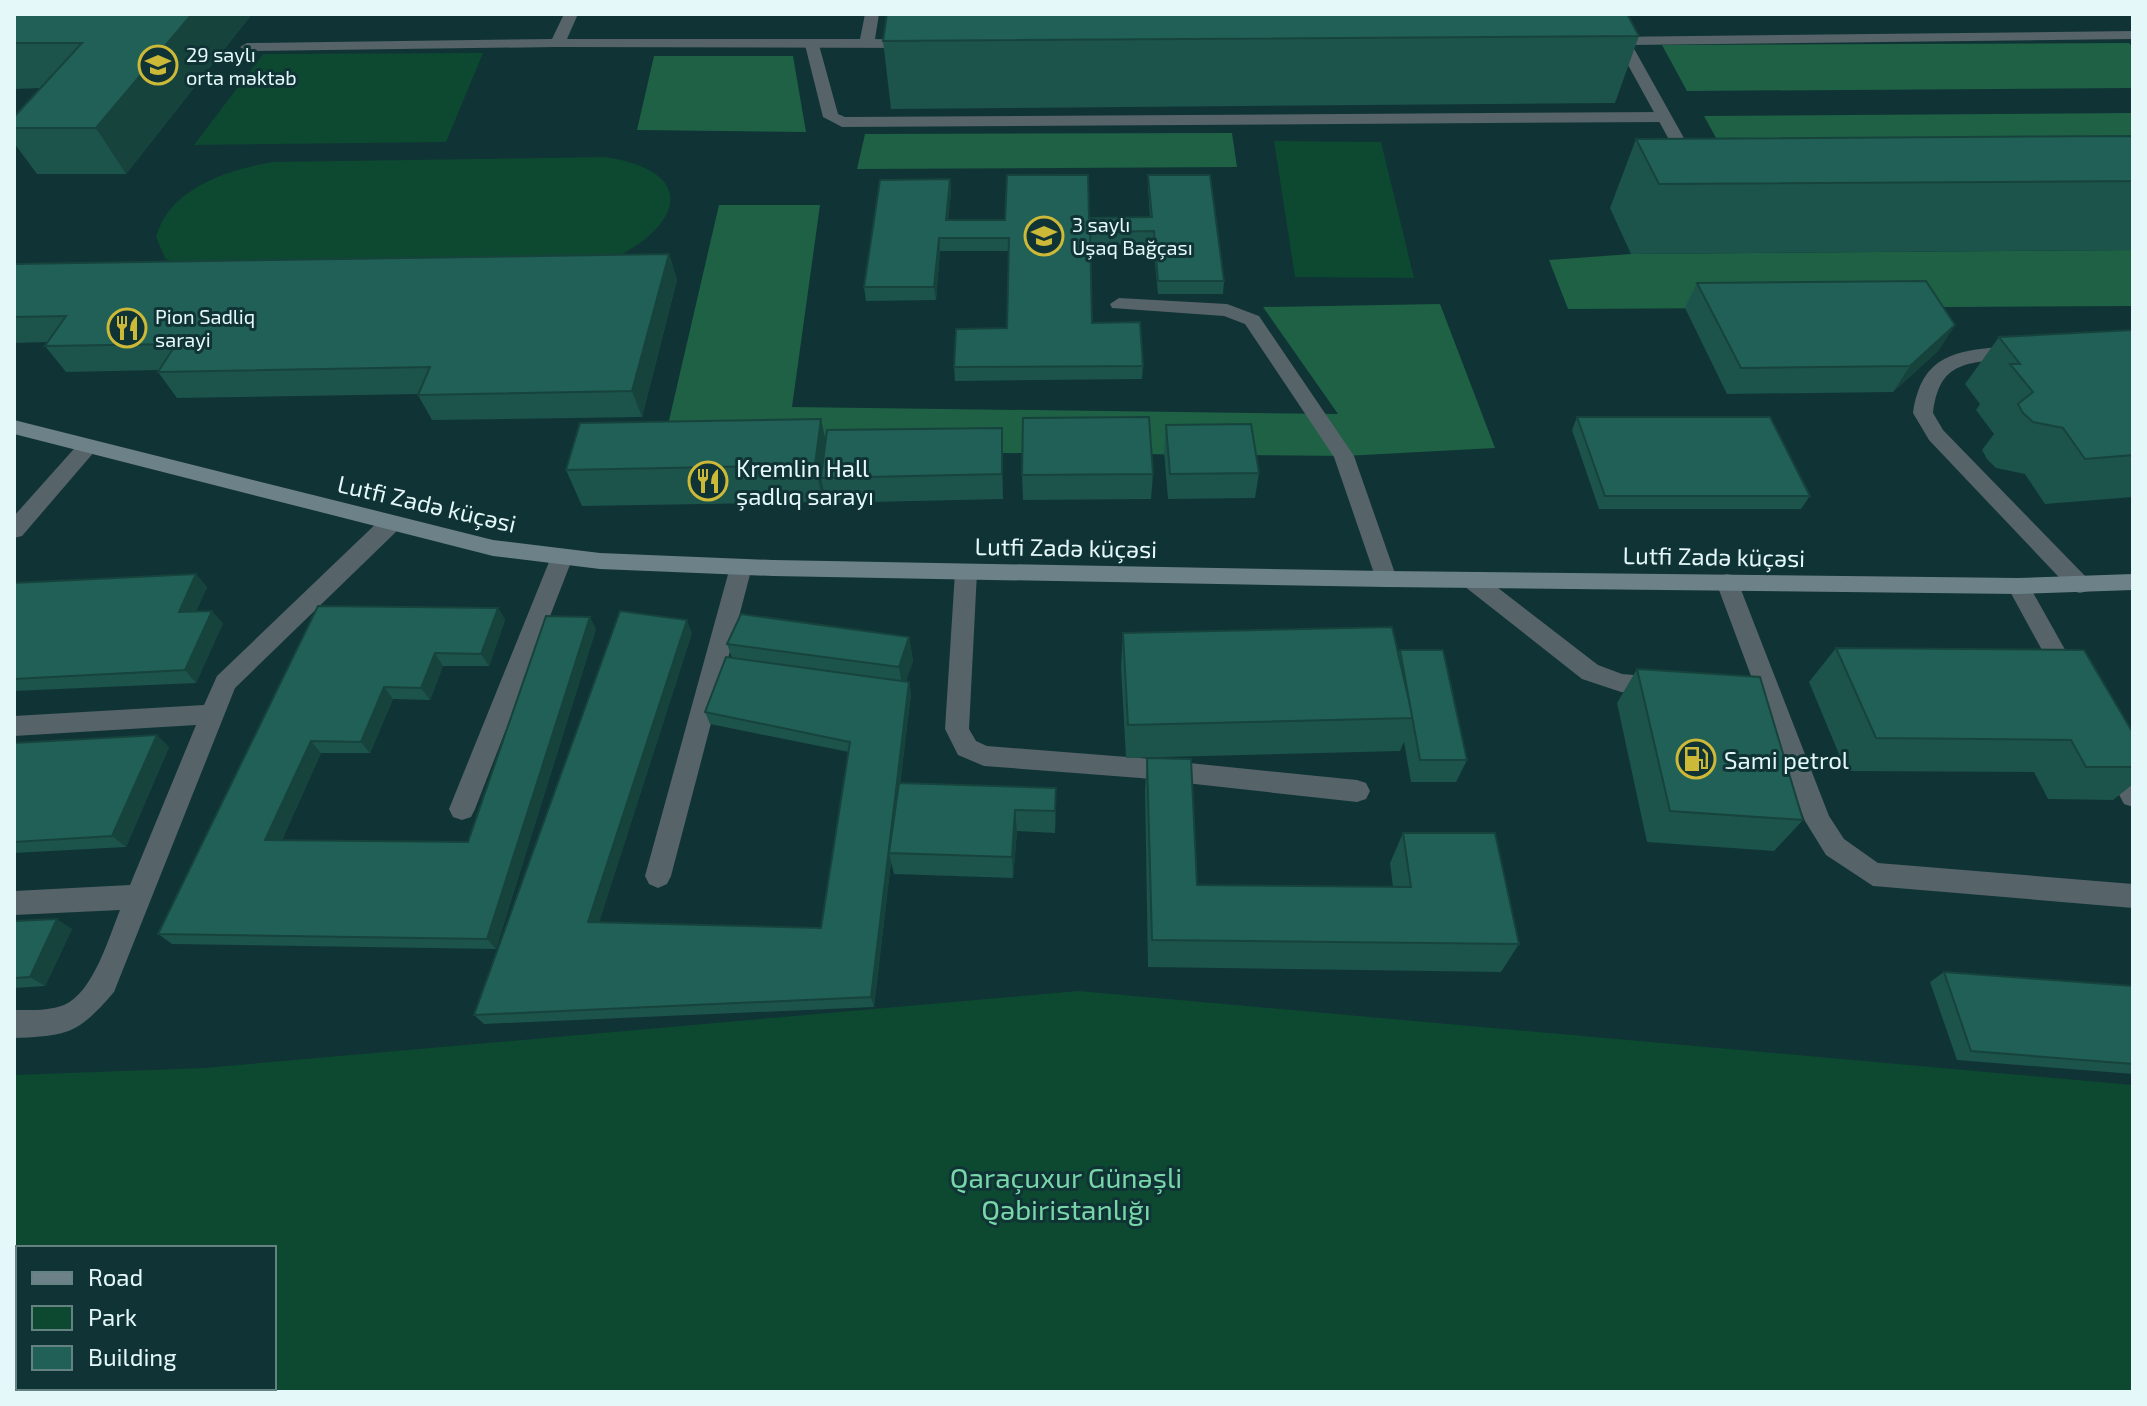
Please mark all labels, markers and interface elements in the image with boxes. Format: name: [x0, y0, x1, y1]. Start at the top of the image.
place label: 29 saylı orta məktəb: [186, 42, 297, 89]
school or university icon: 29 saylı orta məktəb: [137, 44, 179, 86]
place label: 3 saylı Uşaq Bağçası: [1072, 212, 1193, 260]
school or university icon: 3 saylı Uşaq Bağçası: [1023, 215, 1065, 257]
place label: Pion Sadliq sarayi: [155, 304, 255, 351]
restaurant icon: Pion Sadliq sarayi: [106, 307, 148, 349]
place label: Kremlin Hall şadlıq sarayı: [736, 453, 874, 511]
restaurant icon: Kremlin Hall şadlıq sarayı: [687, 460, 729, 502]
street label: Lutfi Zadə küçəsi: [335, 468, 519, 539]
street label: Lutfi Zadə küçəsi: [975, 531, 1157, 564]
street label: Lutfi Zadə küçəsi: [1623, 540, 1805, 573]
fuel station icon: Sami petrol: [1675, 738, 1717, 780]
place label: Sami petrol: [1724, 745, 1849, 774]
park label: Qaraçuxur Günəşli Qəbiristanlığı: [950, 1160, 1182, 1226]
legend: [16, 1246, 276, 1390]
text: Road: [88, 1262, 143, 1291]
text: Park: [88, 1302, 137, 1331]
text: Building: [88, 1342, 177, 1371]

